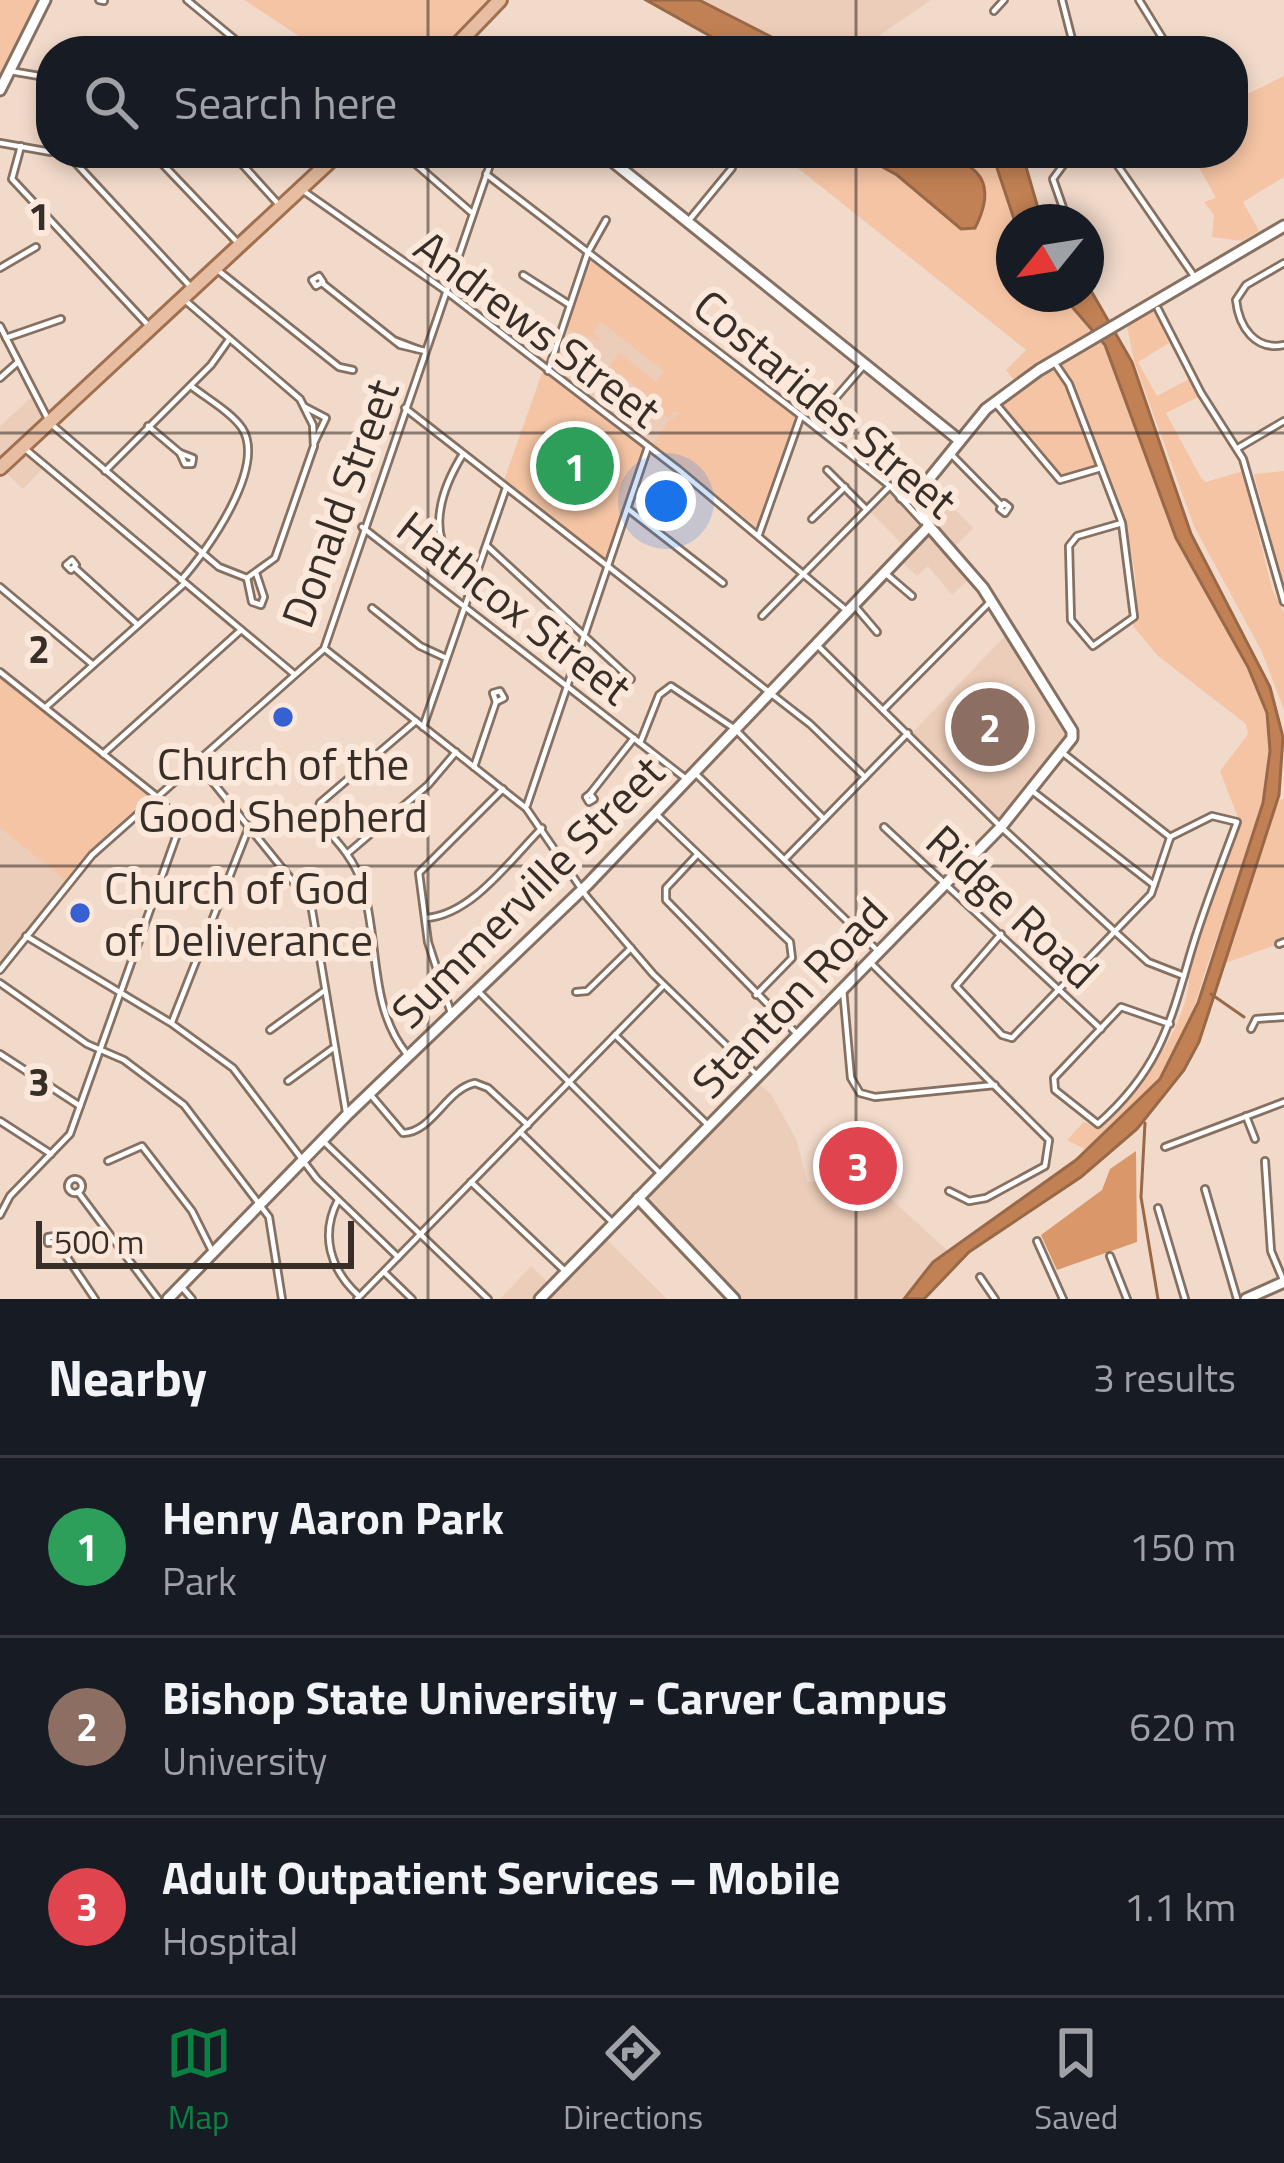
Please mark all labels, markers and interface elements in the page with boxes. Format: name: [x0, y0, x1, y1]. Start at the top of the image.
search box: [36, 36, 1248, 168]
text: Search here: [174, 68, 397, 136]
icon: search: [78, 69, 144, 135]
text: 1: [28, 186, 50, 245]
north arrow: [996, 204, 1104, 312]
street label: Andrews Street: [400, 213, 676, 444]
street label: Costarides Street: [679, 272, 973, 534]
street label: Donald Street: [263, 369, 415, 637]
pin: 1: [536, 421, 614, 511]
your location: [636, 471, 696, 531]
street label: Hathcox Street: [383, 493, 647, 721]
text: 2: [28, 619, 50, 678]
pin: 2: [951, 682, 1029, 772]
marker: Church of the Good Shepherd: [270, 704, 296, 730]
place label: Church of the Good Shepherd: [138, 729, 428, 849]
street label: Summerville Street: [375, 739, 679, 1043]
street label: Ridge Road: [911, 808, 1115, 1004]
place label: Church of God of Deliverance: [104, 853, 373, 973]
street label: Stanton Road: [675, 881, 903, 1113]
marker: Church of God of Deliverance: [67, 900, 93, 926]
text: 3: [28, 1052, 50, 1111]
pin: 3: [819, 1121, 897, 1211]
scale bar: [36, 1215, 354, 1268]
text: 500 m: [54, 1217, 144, 1267]
text: Nearby: [48, 1338, 207, 1416]
text: 3 results: [1093, 1348, 1236, 1407]
text: Henry Aaron Park: [162, 1483, 504, 1551]
text: 1: [76, 1517, 98, 1576]
text: 150 m: [1129, 1517, 1236, 1576]
text: Park: [162, 1551, 237, 1610]
text: Bishop State University - Carver Campus: [162, 1663, 947, 1731]
text: 2: [76, 1697, 98, 1756]
text: 620 m: [1129, 1697, 1236, 1756]
text: University: [162, 1731, 327, 1790]
text: Adult Outpatient Services – Mobile: [162, 1843, 840, 1911]
text: 3: [76, 1877, 98, 1936]
text: 1.1 km: [1124, 1877, 1236, 1936]
text: Hospital: [162, 1911, 298, 1970]
tab: Map: [166, 2020, 232, 2142]
tab: Directions: [563, 2020, 703, 2142]
tab: Saved: [1034, 2020, 1118, 2142]

